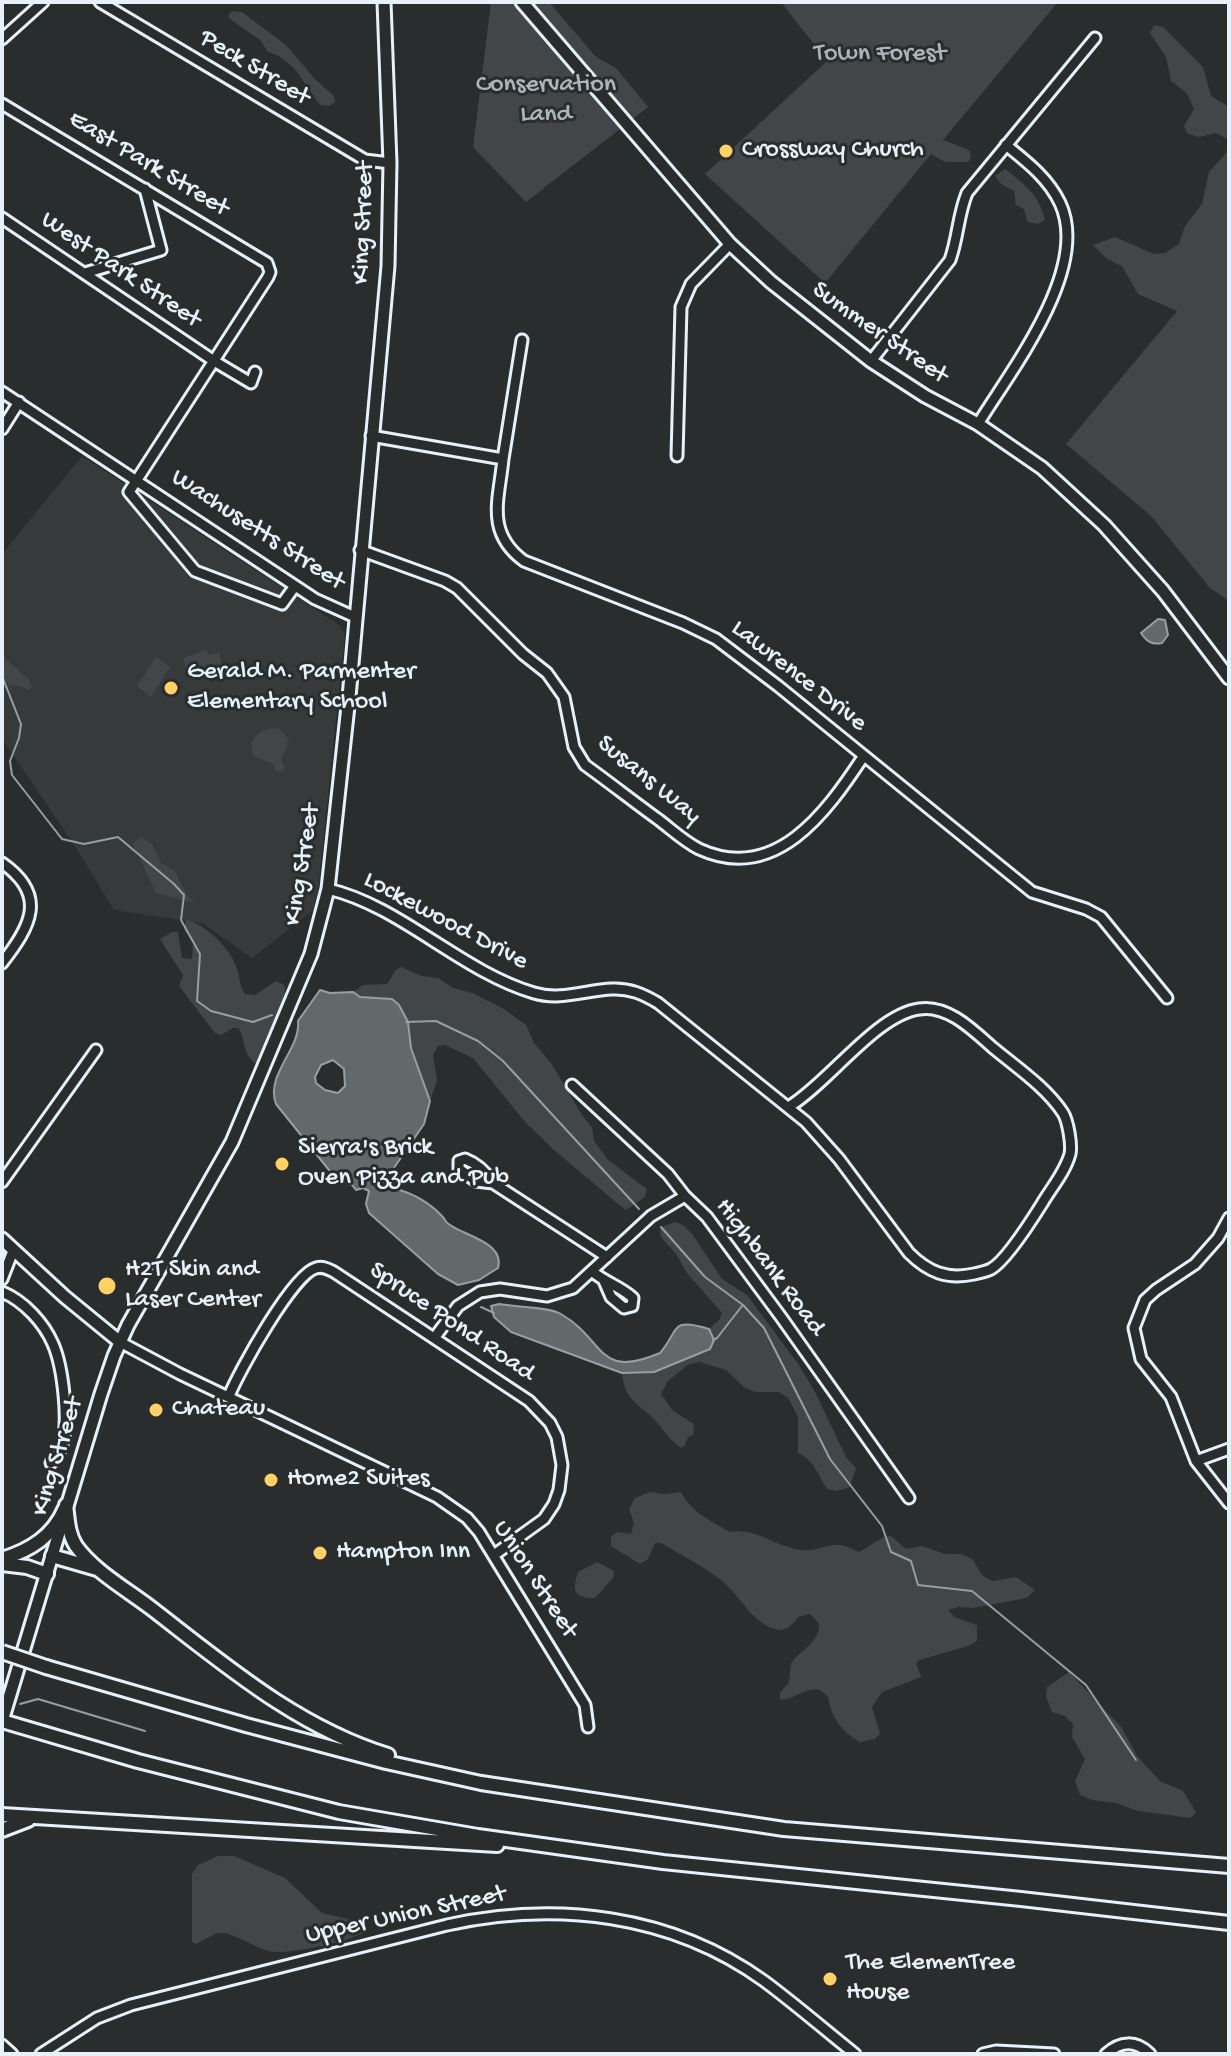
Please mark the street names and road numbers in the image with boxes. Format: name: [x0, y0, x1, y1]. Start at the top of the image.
street label: Peck Street: [193, 24, 315, 114]
street label: East Park Street: [62, 105, 234, 225]
street label: King Street: [347, 161, 383, 285]
street label: West Park Street: [34, 206, 206, 336]
street label: Summer Street: [805, 276, 953, 392]
street label: Wachusetts Street: [164, 463, 350, 599]
street label: Lawrence Drive: [724, 614, 872, 740]
street label: Susans Way: [589, 729, 707, 833]
street label: King Street: [279, 802, 329, 928]
street label: Lockewood Drive: [357, 865, 533, 979]
street label: Highbank Road: [707, 1193, 831, 1343]
street label: Spruce Pond Road: [362, 1256, 540, 1390]
street label: King Street: [26, 1394, 92, 1520]
street label: Union Street: [484, 1515, 584, 1645]
street label: Upper Union Street: [303, 1880, 509, 1952]

